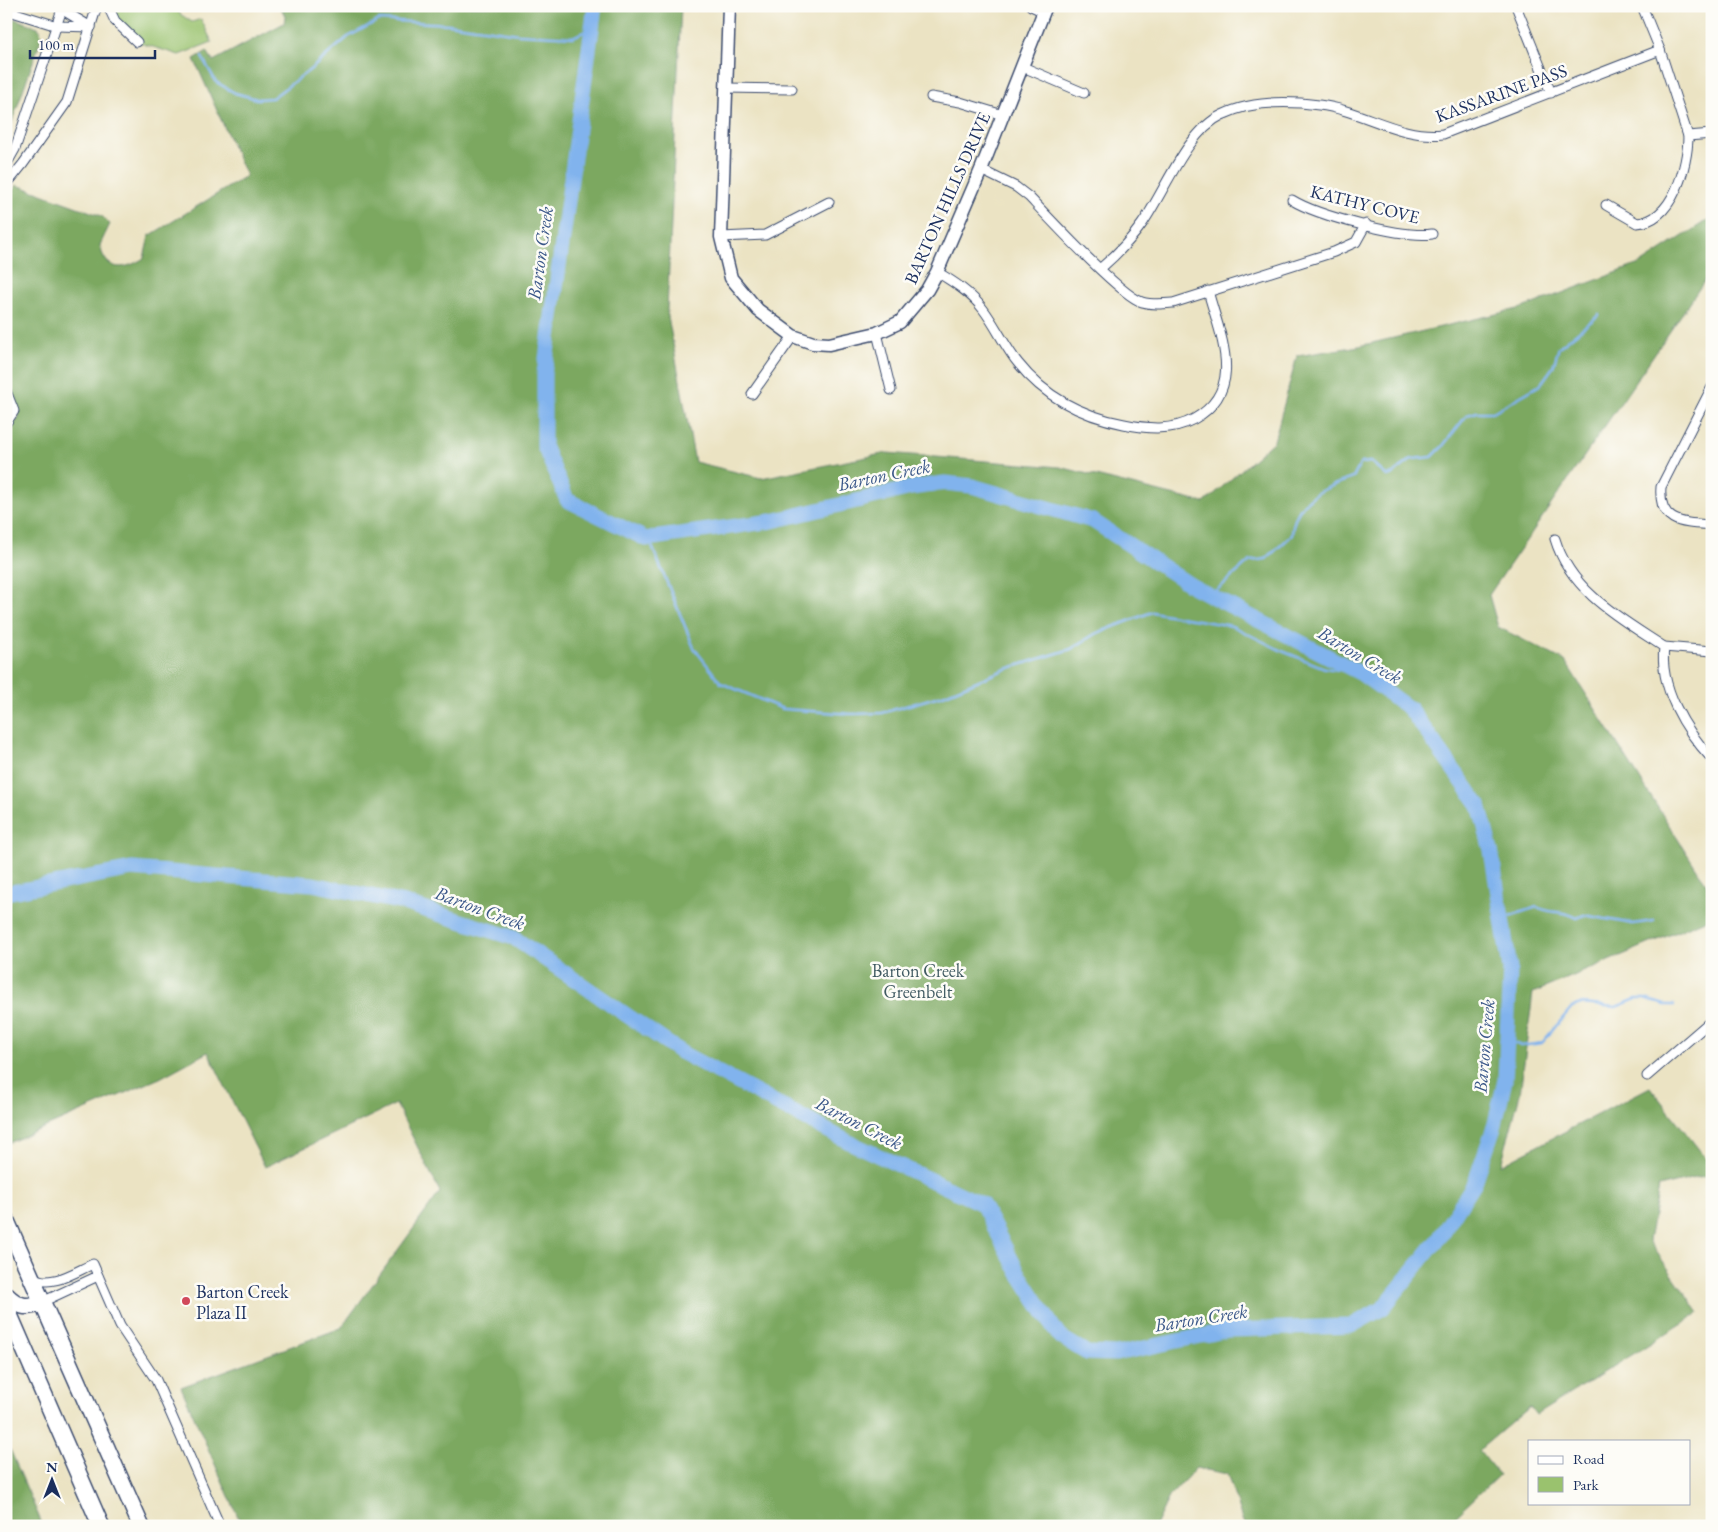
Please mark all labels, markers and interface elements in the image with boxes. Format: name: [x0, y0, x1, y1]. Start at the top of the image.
scale bar: [30, 28, 155, 60]
text: 100 m: [38, 35, 75, 54]
street label: KASSARINE PASS: [1432, 59, 1570, 127]
street label: BARTON HILLS DRIVE: [899, 108, 995, 288]
street label: KATHY COVE: [1308, 179, 1422, 229]
water label: Barton Creek: [521, 204, 559, 302]
water label: Barton Creek: [834, 453, 933, 497]
water label: Barton Creek: [1312, 620, 1407, 690]
water label: Barton Creek: [431, 880, 529, 936]
park label: Barton Creek Greenbelt: [872, 959, 965, 1003]
water label: Barton Creek: [1467, 998, 1501, 1095]
water label: Barton Creek: [811, 1090, 907, 1156]
place label: Barton Creek Plaza II: [196, 1280, 289, 1324]
marker: Barton Creek Plaza II: [180, 1295, 192, 1307]
water label: Barton Creek: [1152, 1298, 1250, 1338]
legend: [1528, 1440, 1690, 1504]
text: Road: [1573, 1449, 1605, 1468]
north arrow: [28, 1454, 78, 1504]
text: N: [46, 1458, 58, 1476]
text: Park: [1573, 1475, 1600, 1494]

